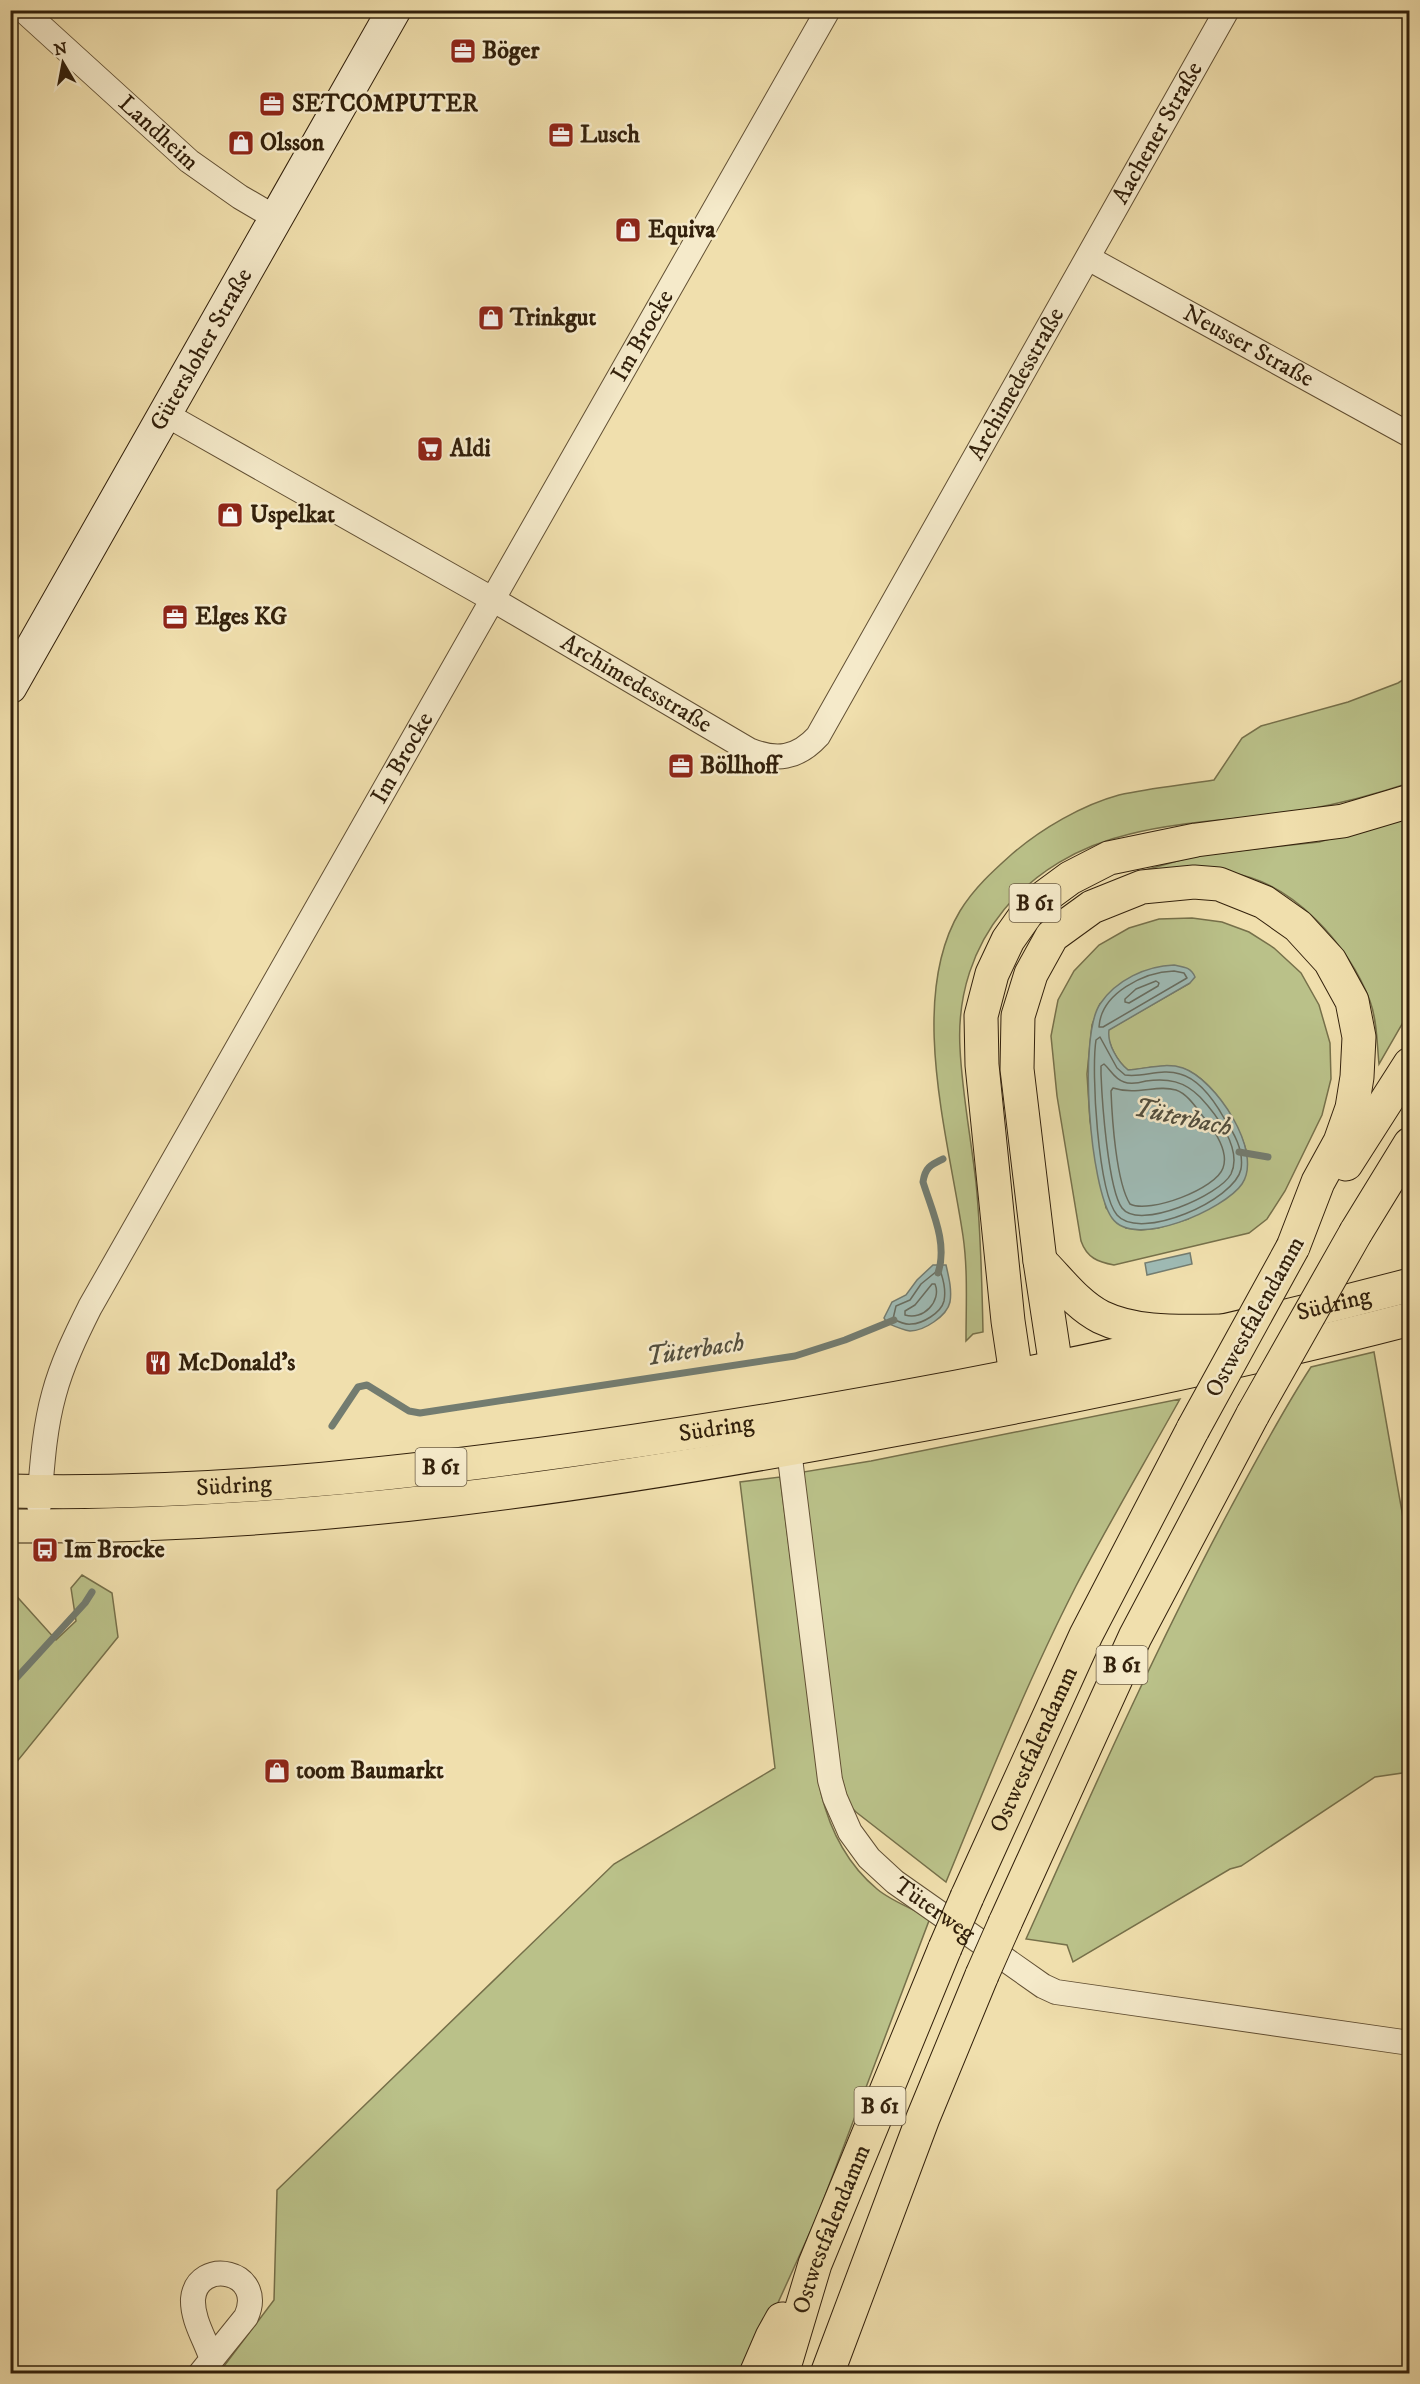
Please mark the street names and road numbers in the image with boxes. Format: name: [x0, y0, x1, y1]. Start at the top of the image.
street label: Aachener Straße: [1106, 57, 1210, 210]
street label: Landheim: [112, 89, 205, 177]
street label: Gütersloher Straße: [143, 263, 259, 436]
street label: Im Brocke: [605, 284, 681, 387]
street label: Neusser Straße: [1178, 298, 1319, 394]
street label: Archimedesstraße: [961, 302, 1071, 466]
street label: Archimedesstraße: [555, 628, 717, 740]
street label: Im Brocke: [364, 707, 440, 809]
road number: B 61: [1010, 884, 1060, 922]
street label: Ostwestfalendamm: [1198, 1231, 1312, 1403]
street label: Südring: [1294, 1281, 1374, 1328]
street label: Südring: [677, 1408, 756, 1449]
road number: B 61: [416, 1448, 466, 1486]
street label: Südring: [195, 1468, 273, 1503]
road number: B 61: [1096, 1646, 1148, 1684]
street label: Ostwestfalendamm: [983, 1662, 1085, 1837]
street label: Tüterweg: [888, 1871, 981, 1949]
road number: B 61: [854, 2087, 906, 2125]
street label: Ostwestfalendamm: [786, 2140, 878, 2318]

